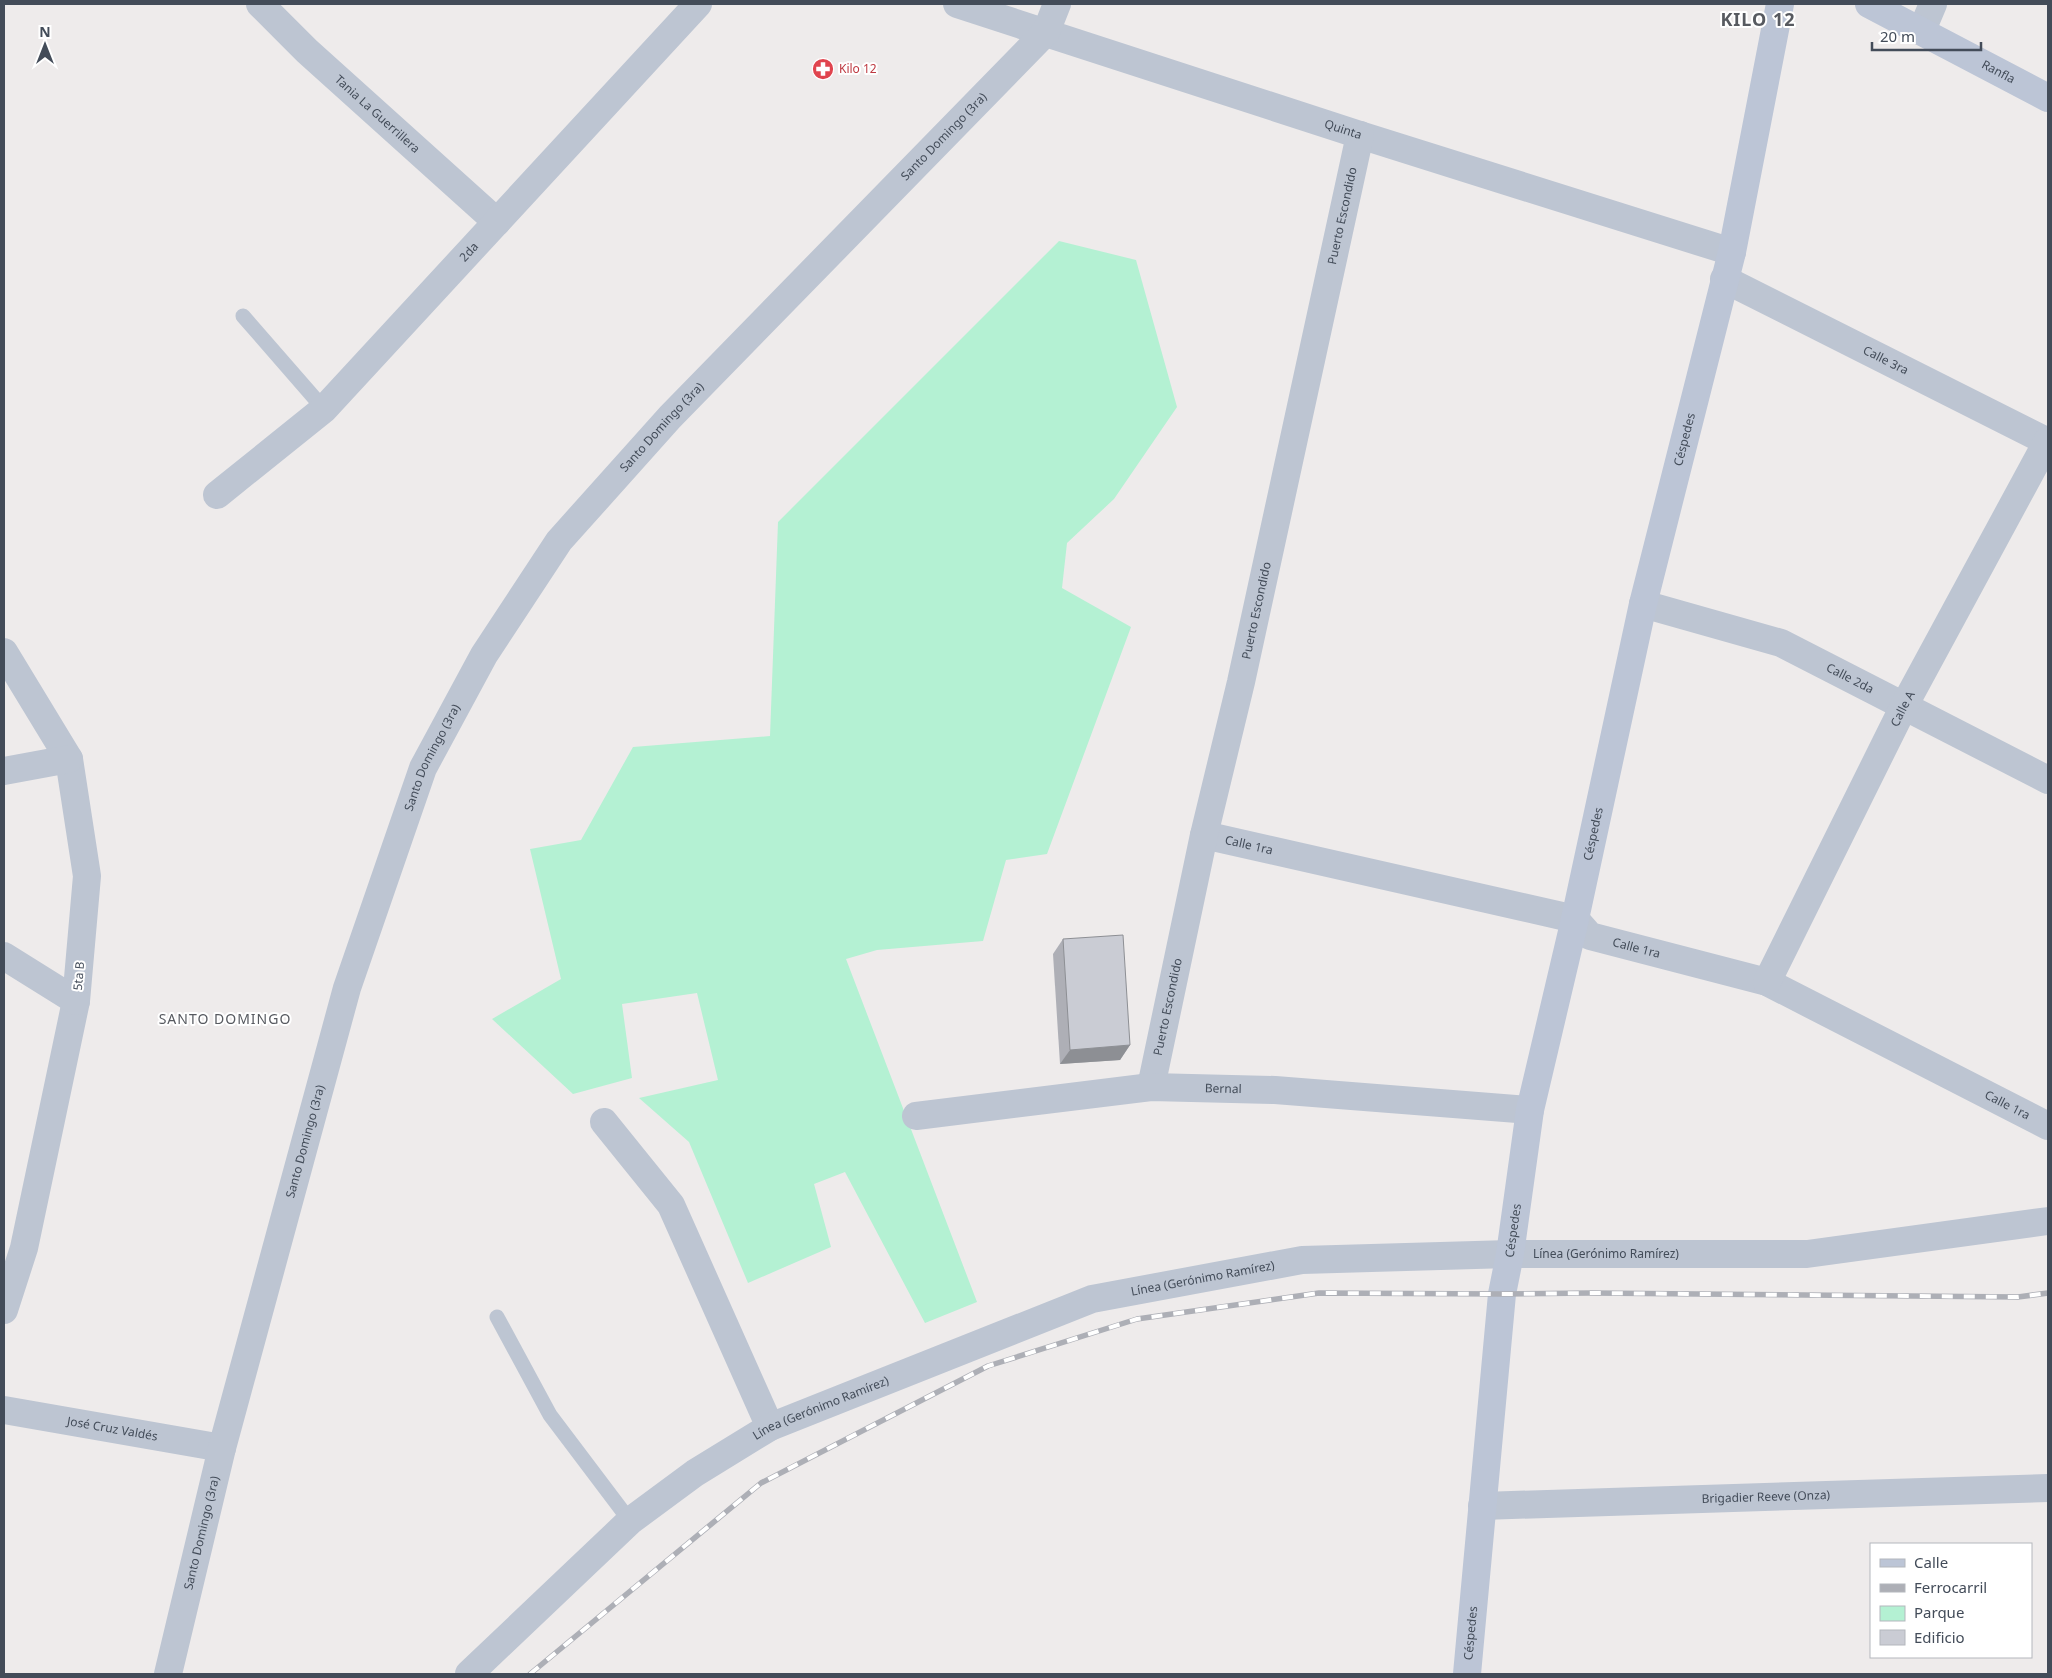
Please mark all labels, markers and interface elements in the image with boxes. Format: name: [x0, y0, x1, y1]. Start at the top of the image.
district label: KILO 12: [1720, 7, 1796, 31]
north arrow: [20, 20, 70, 70]
scale bar: [1872, 20, 1981, 52]
text: N: [39, 22, 51, 41]
text: 20 m: [1880, 26, 1915, 46]
street label: Ranfla: [1979, 56, 2018, 87]
pharmacy icon: Kilo 12: [811, 57, 835, 81]
place label: Kilo 12: [839, 60, 877, 77]
street label: Tania La Guerrillera: [331, 71, 424, 157]
street label: Santo Domingo (3ra): [897, 88, 991, 184]
street label: Quinta: [1322, 115, 1364, 143]
street label: Puerto Escondido: [1323, 165, 1361, 266]
street label: 2da: [455, 238, 482, 265]
street label: Calle 3ra: [1860, 341, 1912, 378]
street label: Santo Domingo (3ra): [616, 378, 708, 476]
street label: Céspedes: [1669, 411, 1699, 468]
street label: Puerto Escondido: [1237, 560, 1275, 661]
street label: Calle 2da: [1823, 659, 1877, 697]
street label: Calle A: [1886, 687, 1919, 729]
street label: Santo Domingo (3ra): [400, 700, 464, 813]
street label: Céspedes: [1579, 805, 1607, 862]
street label: Calle 1ra: [1223, 831, 1275, 858]
street label: Calle 1ra: [1611, 933, 1662, 962]
street label: Puerto Escondido: [1149, 956, 1186, 1057]
street label: 5ta B: [69, 961, 88, 991]
district label: SANTO DOMINGO: [159, 1009, 291, 1028]
street label: Bernal: [1205, 1079, 1242, 1097]
street label: Santo Domingo (3ra): [281, 1082, 328, 1200]
street label: Calle 1ra: [1982, 1086, 2033, 1123]
street label: Céspedes: [1501, 1202, 1525, 1259]
street label: Línea (Gerónimo Ramírez): [1533, 1245, 1679, 1262]
street label: Línea (Gerónimo Ramírez): [1129, 1256, 1276, 1300]
street label: Línea (Gerónimo Ramírez): [749, 1372, 891, 1444]
street label: José Cruz Valdés: [65, 1412, 159, 1445]
street label: Santo Domingo (3ra): [179, 1474, 223, 1592]
street label: Brigadier Reeve (Onza): [1701, 1486, 1831, 1507]
legend: [1870, 1543, 2032, 1658]
text: Calle: [1914, 1552, 1948, 1572]
text: Ferrocarril: [1914, 1577, 1987, 1597]
text: Parque: [1914, 1602, 1964, 1622]
street label: Céspedes: [1459, 1605, 1481, 1661]
text: Edificio: [1914, 1627, 1965, 1647]

